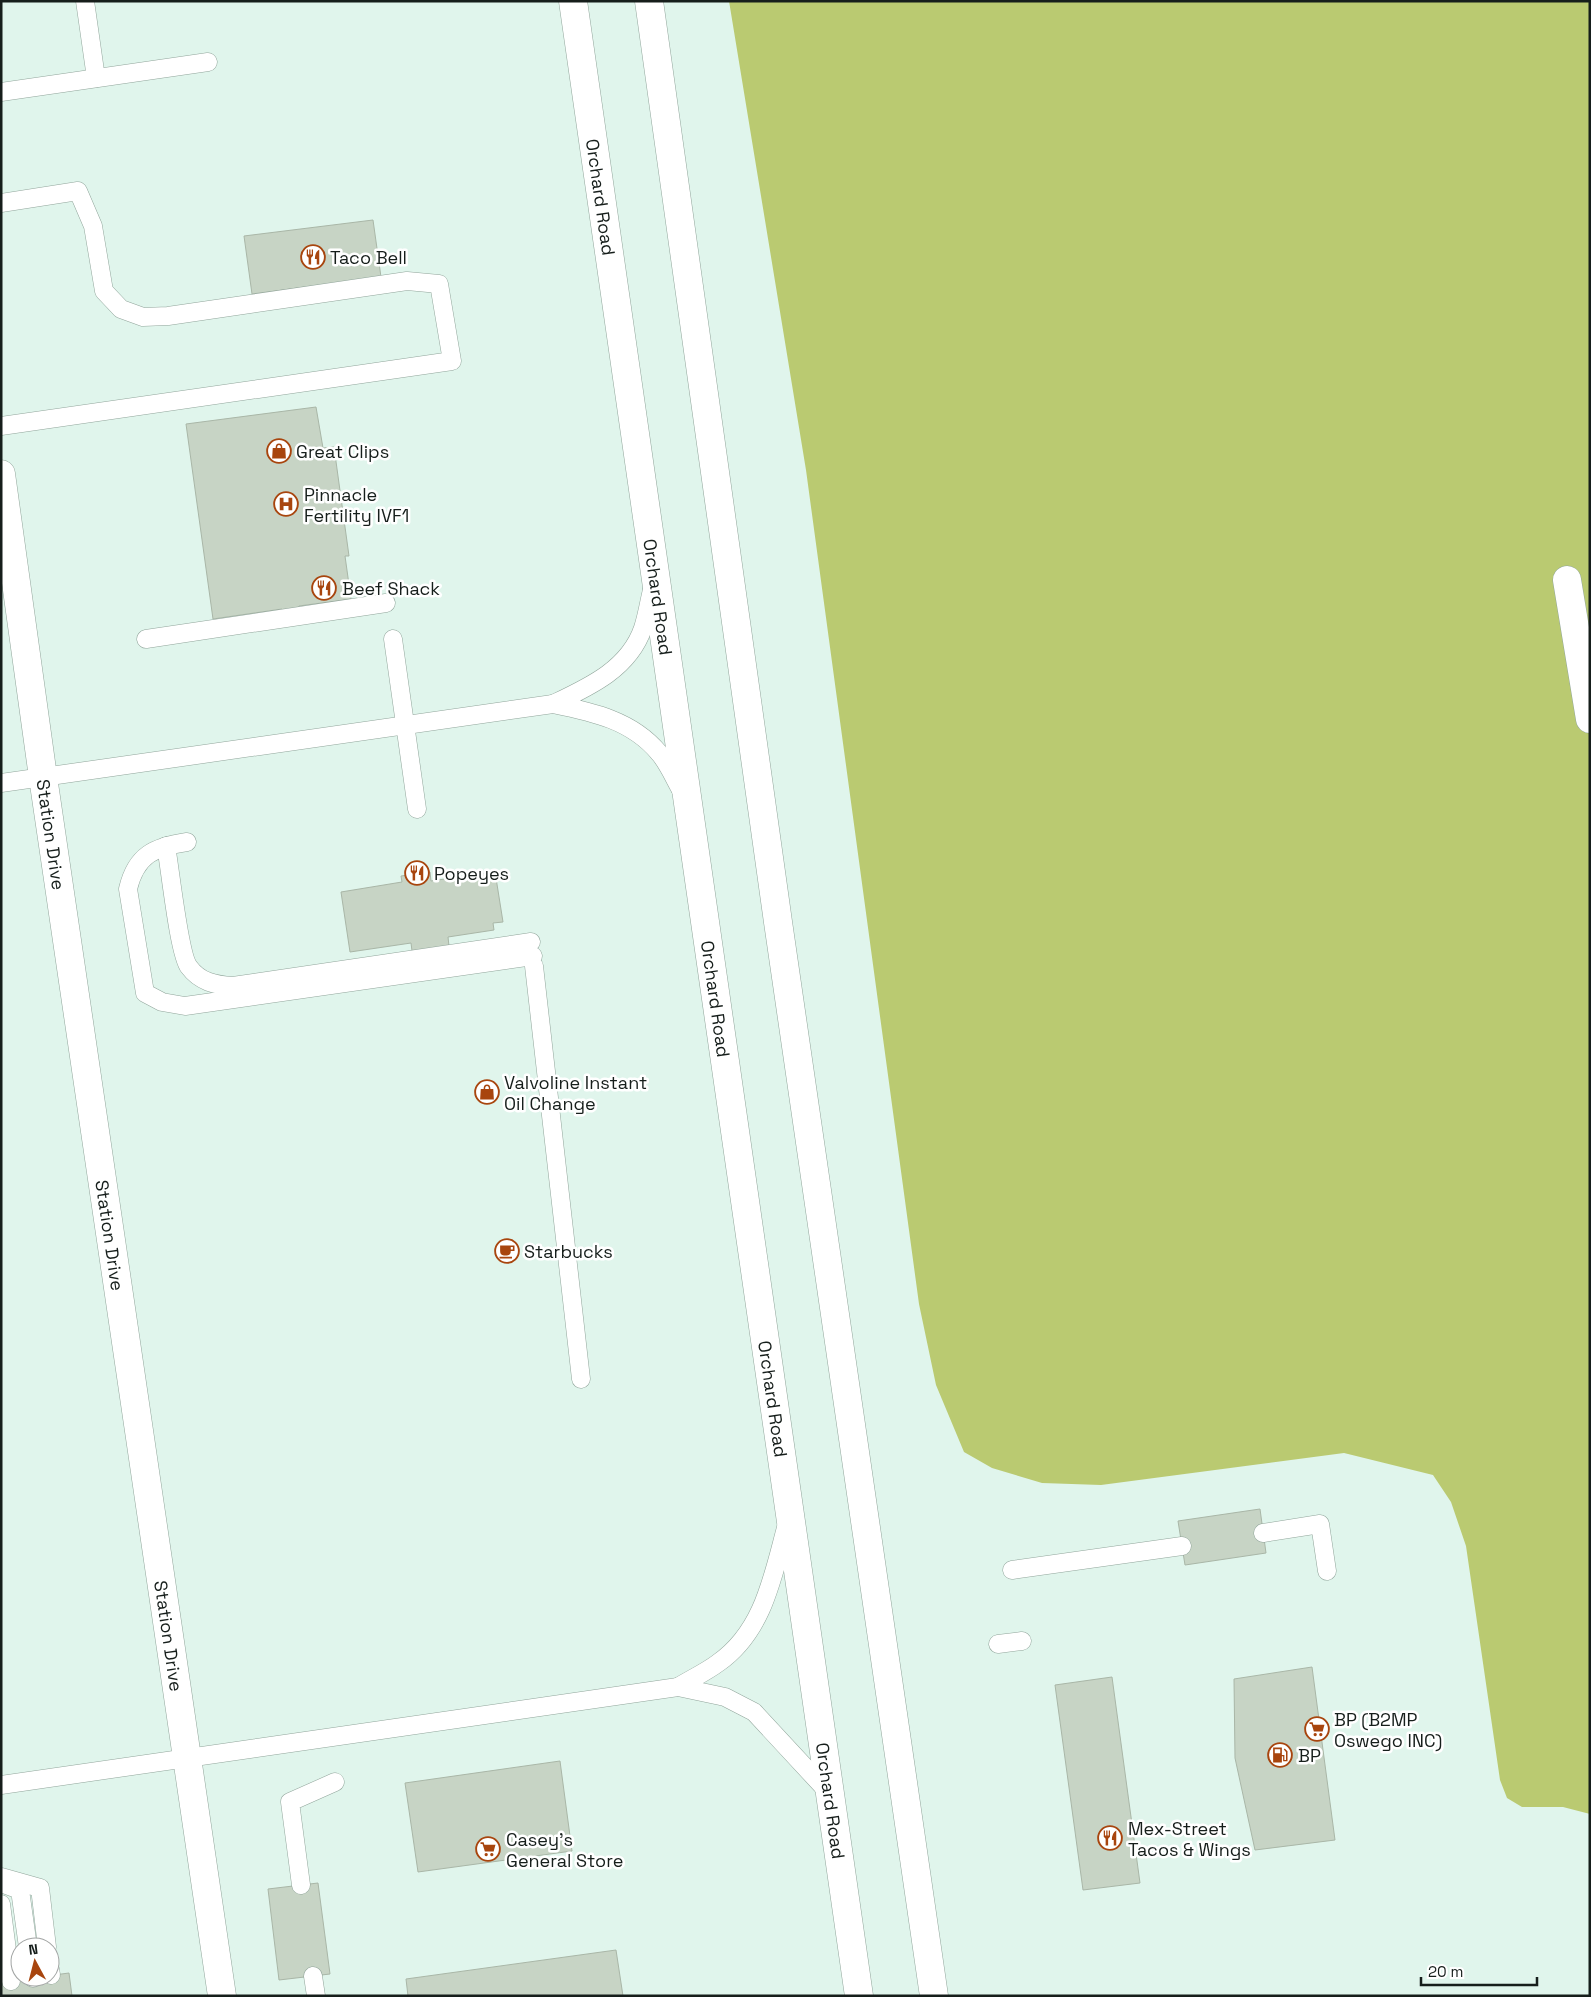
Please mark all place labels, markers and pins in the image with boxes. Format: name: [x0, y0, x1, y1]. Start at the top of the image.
restaurant icon: Taco Bell: [300, 244, 326, 270]
place label: Taco Bell: [330, 246, 407, 269]
shop icon: Great Clips: [266, 438, 292, 464]
place label: Great Clips: [296, 440, 389, 463]
place label: Pinnacle Fertility IVF1: [304, 483, 409, 527]
hospital icon: Pinnacle Fertility IVF1: [273, 491, 299, 517]
restaurant icon: Beef Shack: [311, 575, 337, 601]
place label: Beef Shack: [342, 577, 440, 600]
restaurant icon: Popeyes: [404, 860, 430, 886]
place label: Popeyes: [434, 862, 509, 885]
place label: Valvoline Instant Oil Change: [504, 1071, 647, 1115]
shop icon: Valvoline Instant Oil Change: [474, 1079, 500, 1105]
cafe icon: Starbucks: [494, 1238, 520, 1264]
place label: Starbucks: [524, 1240, 613, 1263]
place label: BP (B2MP Oswego INC): [1334, 1708, 1442, 1752]
supermarket icon: BP (B2MP Oswego INC): [1304, 1716, 1330, 1742]
fuel station icon: BP: [1267, 1742, 1293, 1768]
place label: BP: [1298, 1744, 1321, 1767]
place label: Mex-Street Tacos & Wings: [1128, 1817, 1251, 1861]
restaurant icon: Mex-Street Tacos & Wings: [1097, 1825, 1123, 1851]
place label: Casey's General Store: [506, 1828, 623, 1872]
supermarket icon: Casey's General Store: [475, 1836, 501, 1862]

